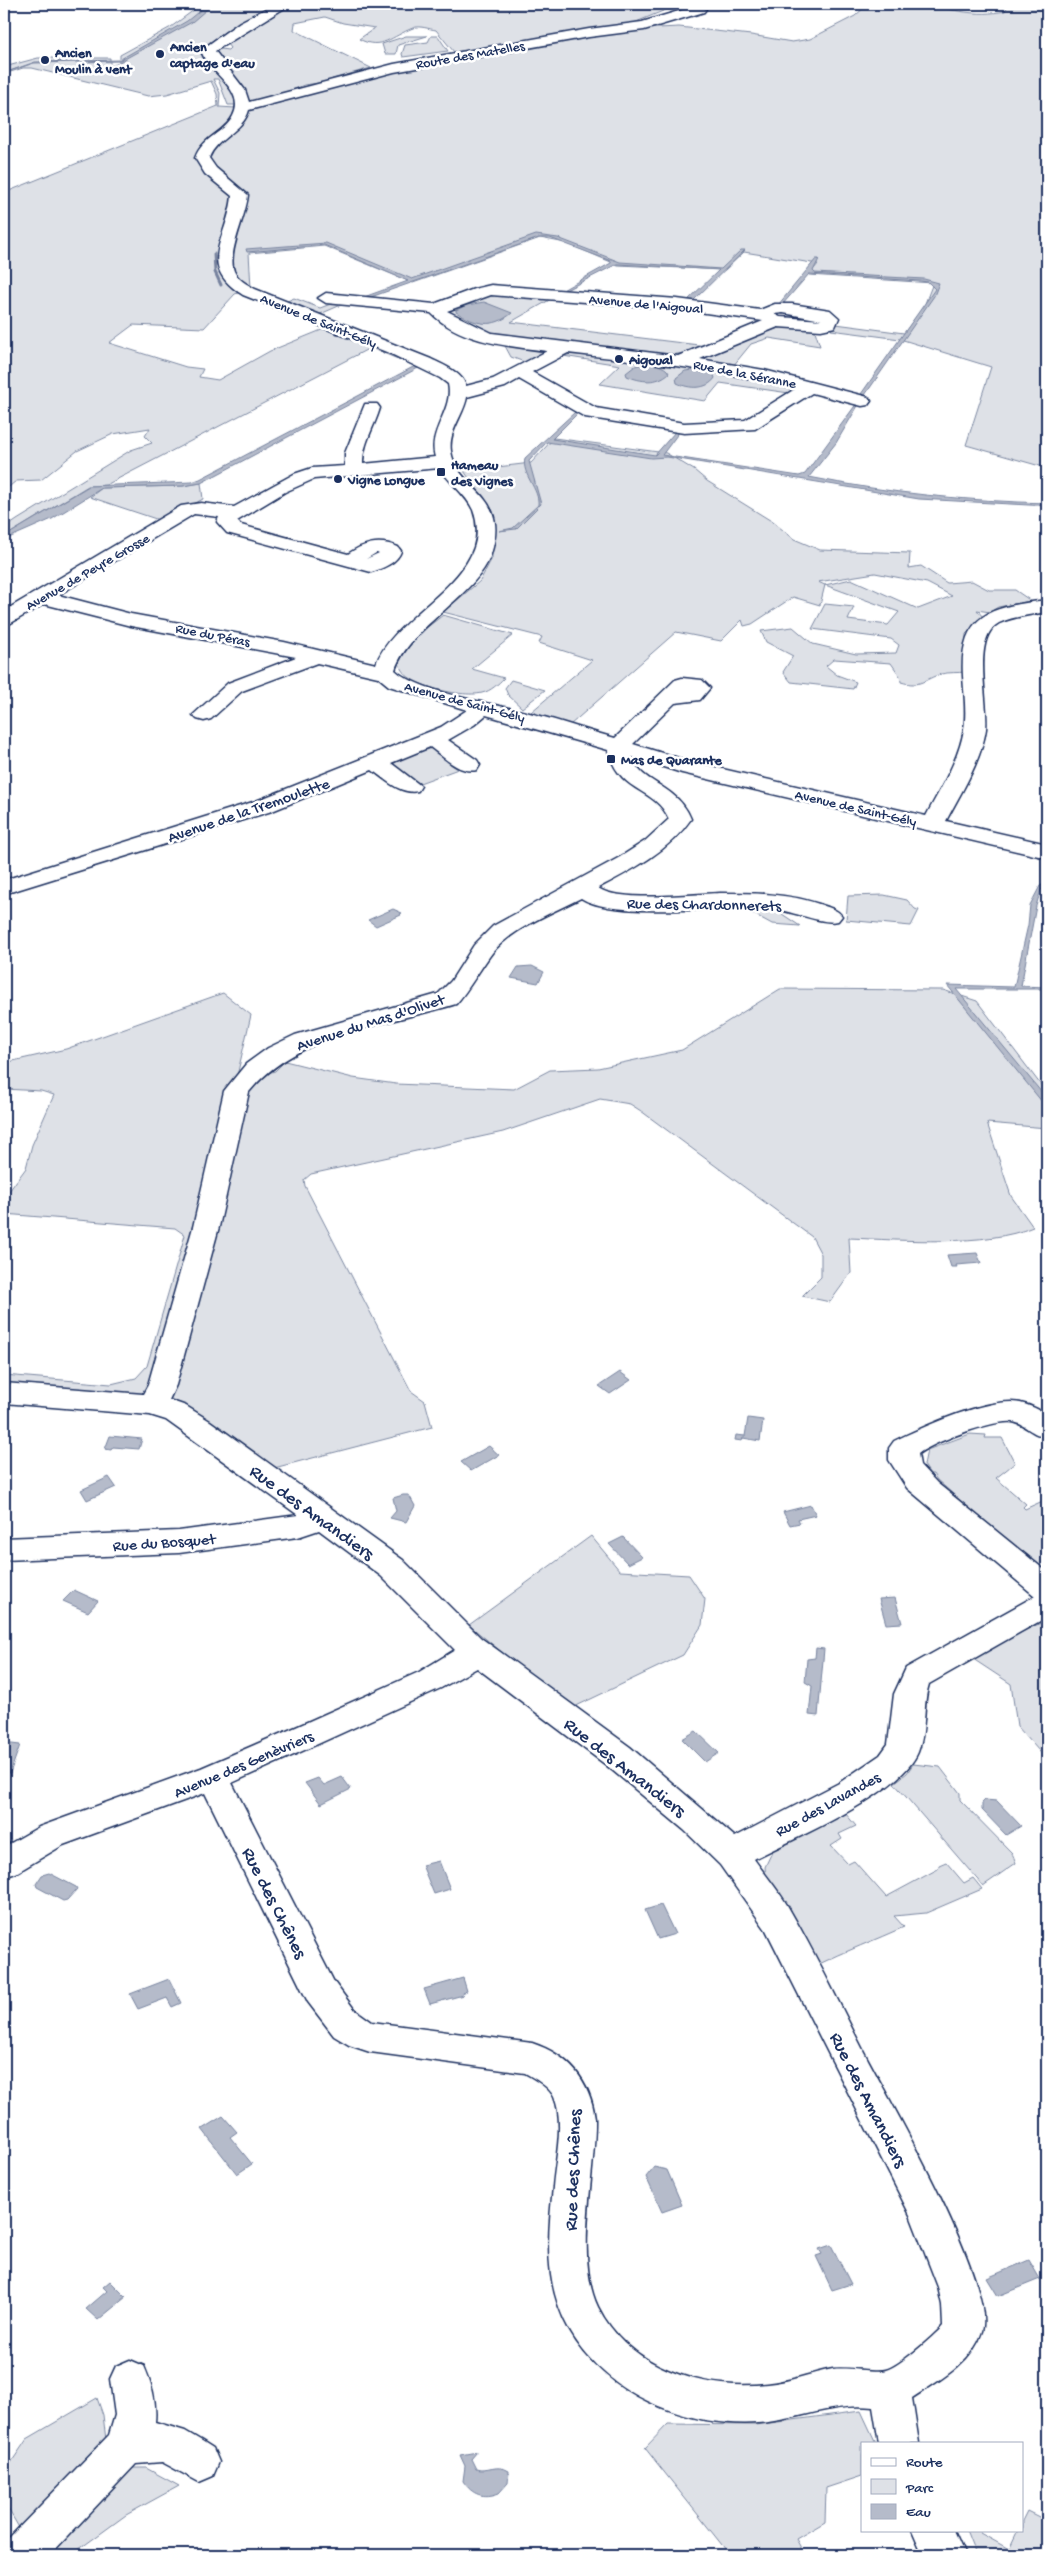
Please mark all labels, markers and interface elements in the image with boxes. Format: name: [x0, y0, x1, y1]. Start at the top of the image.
street label: Route des Matelles: [415, 38, 527, 74]
place label: Ancien captage d'eau: [169, 40, 255, 73]
place label: Ancien Moulin à vent: [54, 46, 133, 79]
marker: Ancien captage d'eau: [154, 48, 166, 60]
marker: Ancien Moulin à vent: [39, 54, 51, 66]
street label: Avenue de Saint-Gély: [257, 291, 379, 354]
street label: Avenue de l'Aigoual: [588, 292, 704, 319]
marker: Aigoual: [613, 353, 625, 365]
place label: Aigoual: [628, 353, 673, 370]
street label: Rue de la Séranne: [692, 357, 798, 394]
place label: Hameau des Vignes: [451, 458, 514, 491]
marker: Hameau des Vignes: [435, 466, 447, 478]
marker: Vigne Longue: [332, 473, 344, 485]
place label: Vigne Longue: [347, 473, 426, 490]
street label: Avenue de Peyre Grosse: [23, 530, 154, 616]
street label: Rue du Péras: [174, 621, 252, 652]
street label: Avenue de Saint-Gély: [402, 679, 527, 728]
marker: Mas de Quarante: [605, 753, 617, 765]
place label: Mas de Quarante: [621, 753, 723, 770]
street label: Avenue de la Tremoulette: [166, 775, 333, 849]
street label: Avenue de Saint-Gély: [793, 787, 918, 832]
street label: Rue des Chardonnerets: [627, 896, 782, 917]
street label: Avenue du Mas d'Olivet: [295, 991, 449, 1057]
street label: Rue des Amandiers: [244, 1461, 379, 1567]
street label: Rue du Bosquet: [112, 1531, 218, 1558]
street label: Rue des Amandiers: [558, 1714, 690, 1824]
street label: Avenue des Genèvriers: [172, 1728, 318, 1804]
street label: Rue des Lavandes: [773, 1769, 885, 1843]
street label: Rue des Chênes: [235, 1844, 311, 1964]
street label: Rue des Amandiers: [823, 2029, 911, 2173]
street label: Rue des Chênes: [561, 2108, 588, 2231]
legend: [861, 2442, 1024, 2532]
text: Route: [906, 2454, 943, 2472]
text: Parc: [905, 2480, 934, 2498]
text: Eau: [906, 2504, 931, 2522]

